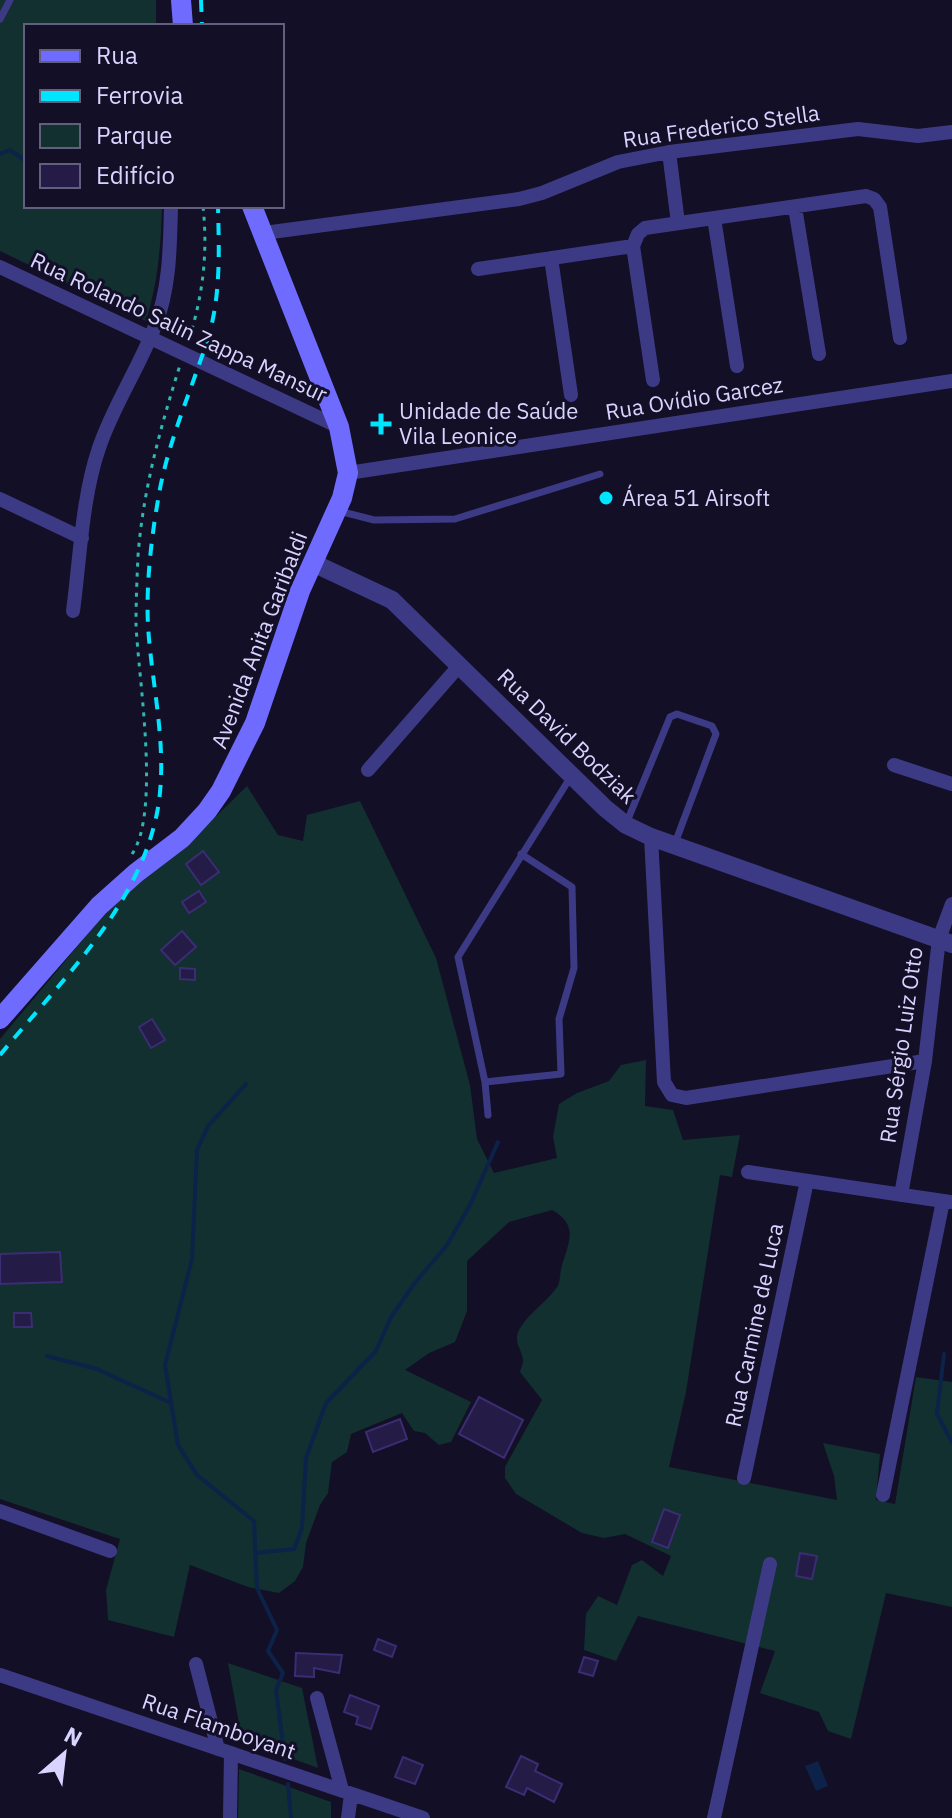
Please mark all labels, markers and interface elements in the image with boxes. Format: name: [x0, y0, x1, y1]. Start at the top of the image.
legend: [24, 24, 284, 208]
text: Rua: [96, 39, 138, 71]
text: Ferrovia: [96, 79, 184, 111]
street label: Rua Frederico Stella: [621, 97, 821, 154]
text: Parque: [96, 119, 173, 151]
text: Edifício: [96, 159, 175, 191]
street label: Rua Rolando Salin Zappa Mansur: [26, 245, 332, 408]
street label: Rua Ovídio Garcez: [603, 369, 785, 426]
place label: Unidade de Saúde Vila Leonice: [399, 396, 578, 450]
marker: Unidade de Saúde Vila Leonice: [370, 413, 392, 435]
place label: Área 51 Airsoft: [622, 483, 770, 512]
marker: Área 51 Airsoft: [597, 489, 615, 507]
street label: Avenida Anita Garibaldi: [204, 527, 313, 752]
street label: Rua David Bodziak: [492, 662, 643, 810]
street label: Rua Sérgio Luiz Otto: [872, 945, 929, 1145]
street label: Rua Carmine de Luca: [718, 1220, 789, 1429]
street label: Rua Flamboyant: [139, 1686, 300, 1765]
north arrow: [24, 1714, 104, 1794]
text: N: [60, 1719, 87, 1752]

